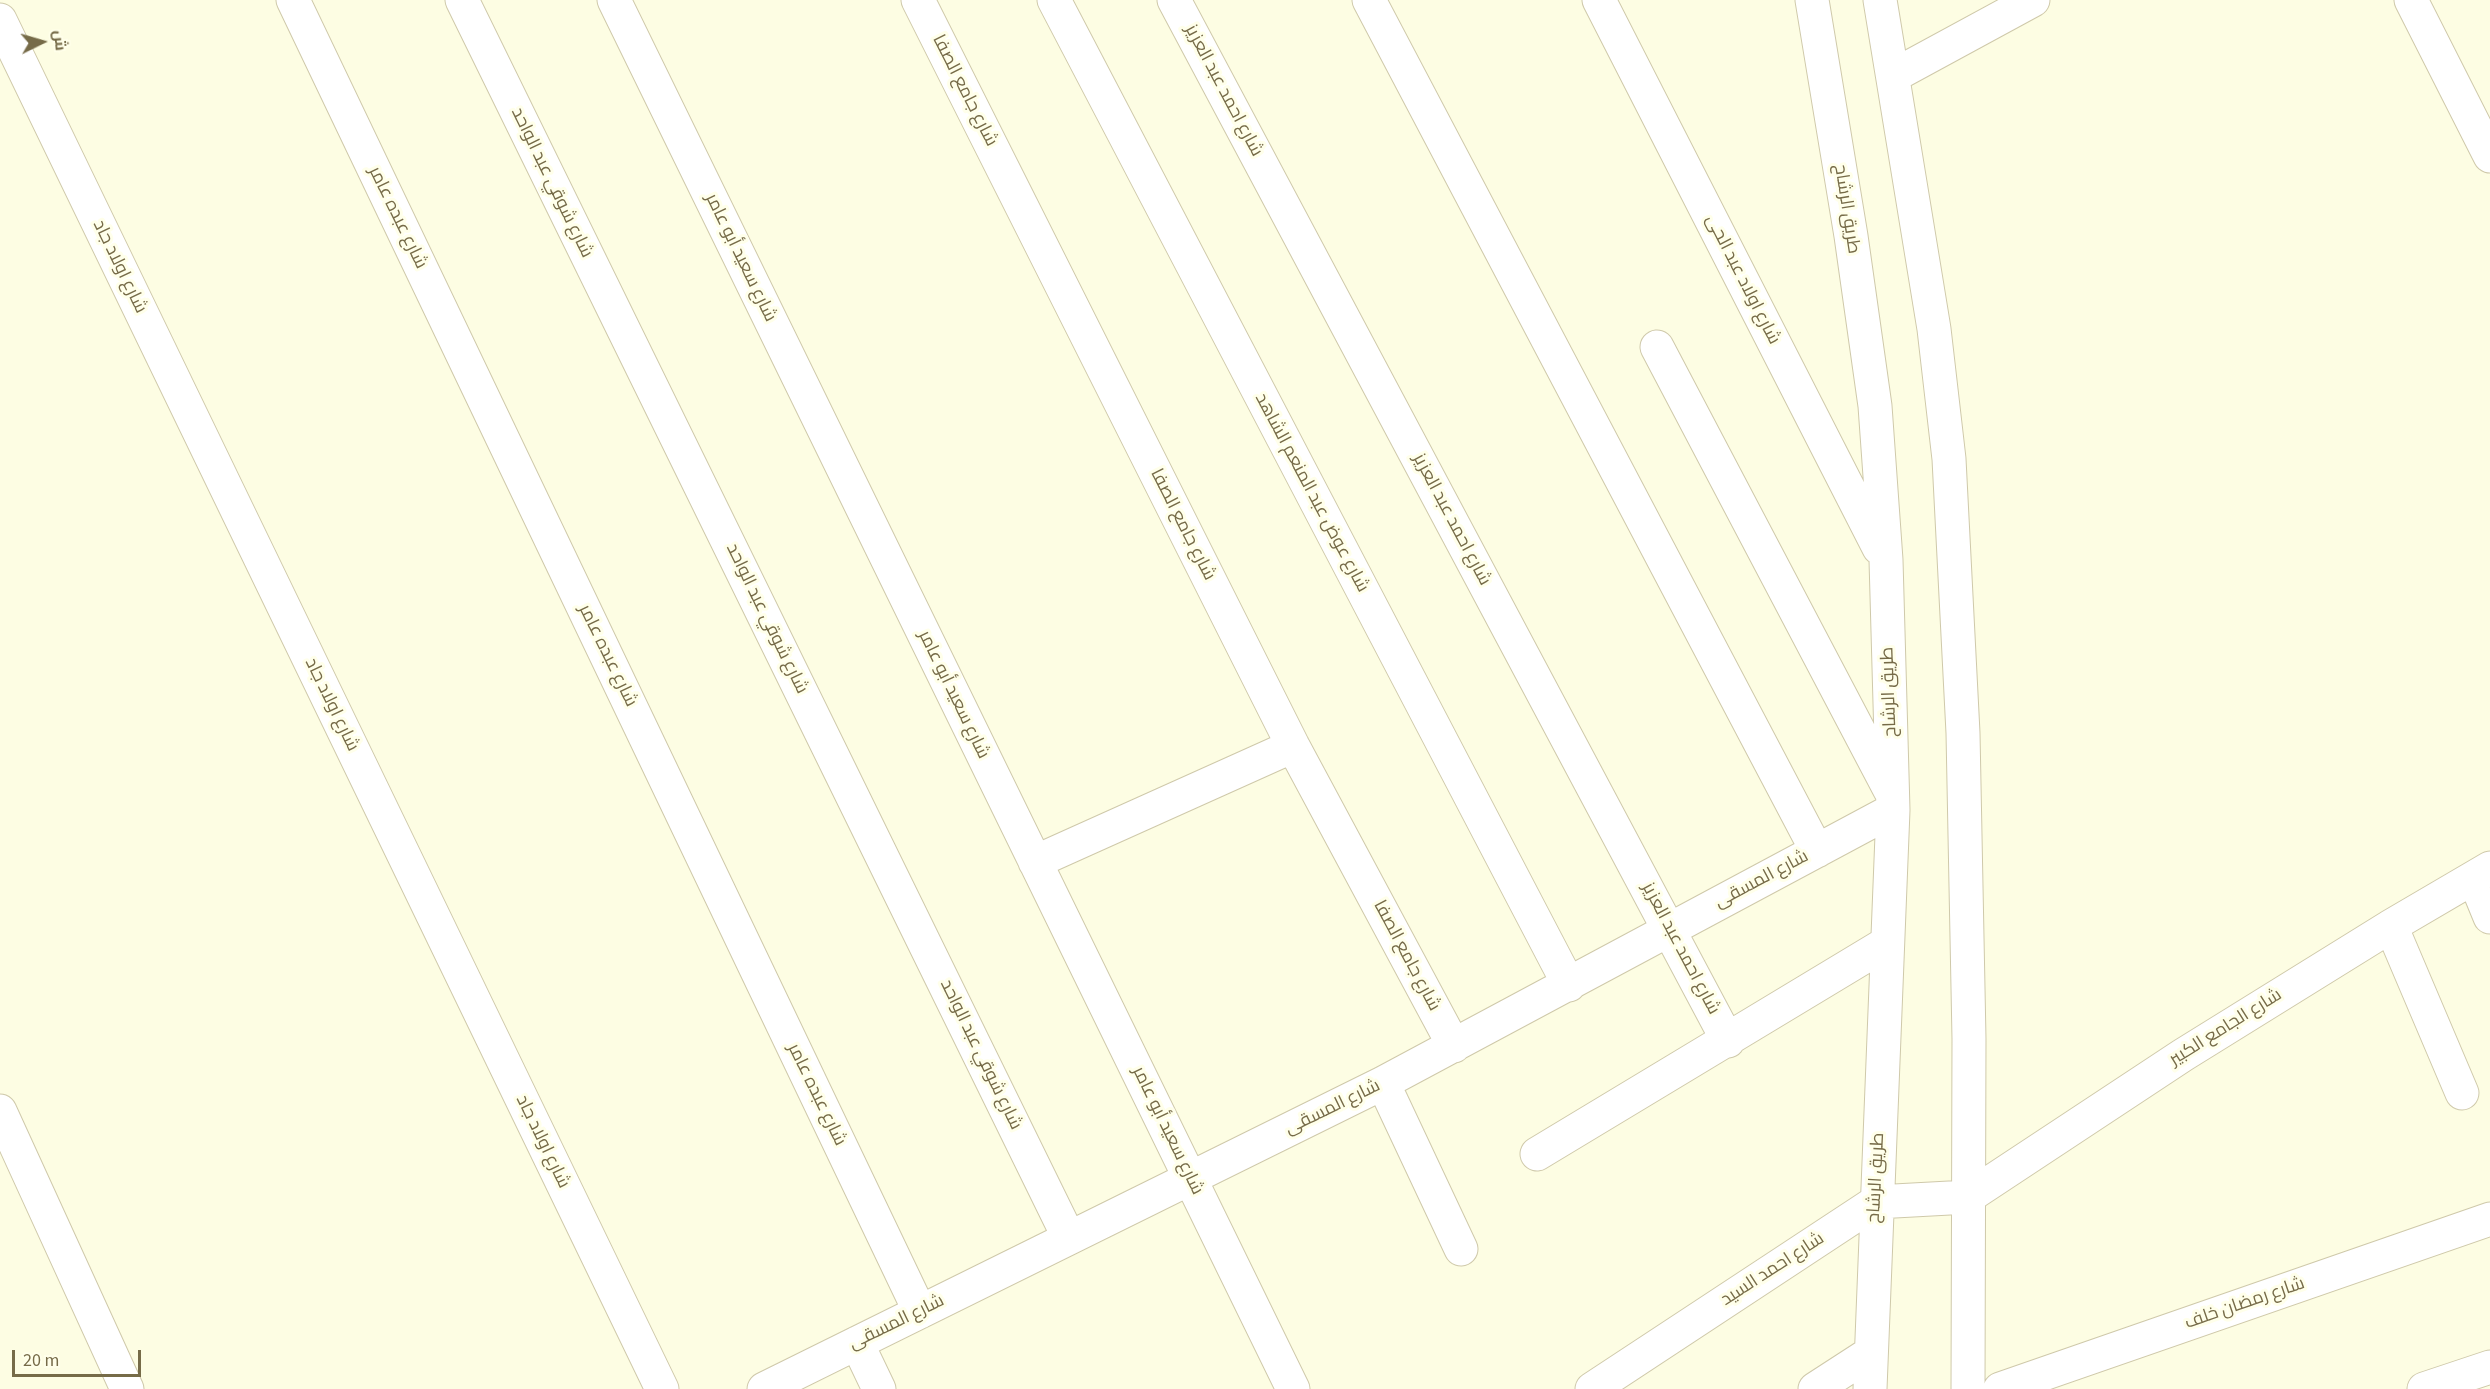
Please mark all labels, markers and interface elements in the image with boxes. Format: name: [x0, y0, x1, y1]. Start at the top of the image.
north arrow: [12, 12, 72, 72]
street label: شارع احمد عبد العزيز: [1179, 21, 1267, 161]
text: ش: [48, 29, 72, 52]
street label: شارع جامع الصفا: [927, 32, 1001, 150]
street label: شارع شوقي عبد الواحد: [505, 104, 597, 262]
street label: شارع عبده عامر: [363, 163, 431, 273]
street label: طريق الرشاح: [1828, 163, 1864, 255]
street label: شارع سعيد أبو عامر: [700, 190, 780, 326]
street label: شارع اولاد عبد الحى: [1700, 212, 1784, 348]
street label: شارع اولاد جاد: [87, 217, 151, 317]
street label: شارع عوض عبد المنعم الشاهد: [1249, 390, 1373, 596]
street label: شارع احمد عبد العزيز: [1407, 450, 1495, 590]
street label: شارع جامع الصفا: [1145, 466, 1219, 584]
street label: شارع شوقي عبد الواحد: [720, 540, 812, 698]
street label: شارع عبده عامر: [573, 601, 641, 711]
street label: شارع سعيد أبو عامر: [913, 627, 993, 763]
street label: طريق الرشاح: [1878, 646, 1902, 738]
street label: شارع اولاد جاد: [299, 655, 363, 755]
street label: شارع المسقى: [1711, 846, 1813, 914]
street label: شارع احمد عبد العزيز: [1636, 879, 1724, 1019]
street label: شارع جامع الصفا: [1368, 897, 1444, 1015]
street label: شارع شوقي عبد الواحد: [934, 976, 1026, 1134]
street label: شارع الجامع الكبير: [2166, 985, 2286, 1071]
street label: شارع عبده عامر: [782, 1040, 850, 1150]
street label: شارع سعيد أبو عامر: [1127, 1063, 1207, 1199]
street label: شارع المسقى: [1282, 1076, 1384, 1140]
street label: شارع اولاد جاد: [510, 1092, 574, 1192]
street label: طريق الرشاح: [1864, 1132, 1890, 1224]
street label: شارع احمد السيد: [1717, 1229, 1829, 1311]
street label: شارع رمضان خلف: [2182, 1273, 2308, 1335]
street label: شارع المسقى: [846, 1291, 948, 1355]
scale bar: [15, 1338, 144, 1376]
text: 20 m: [23, 1348, 59, 1373]

